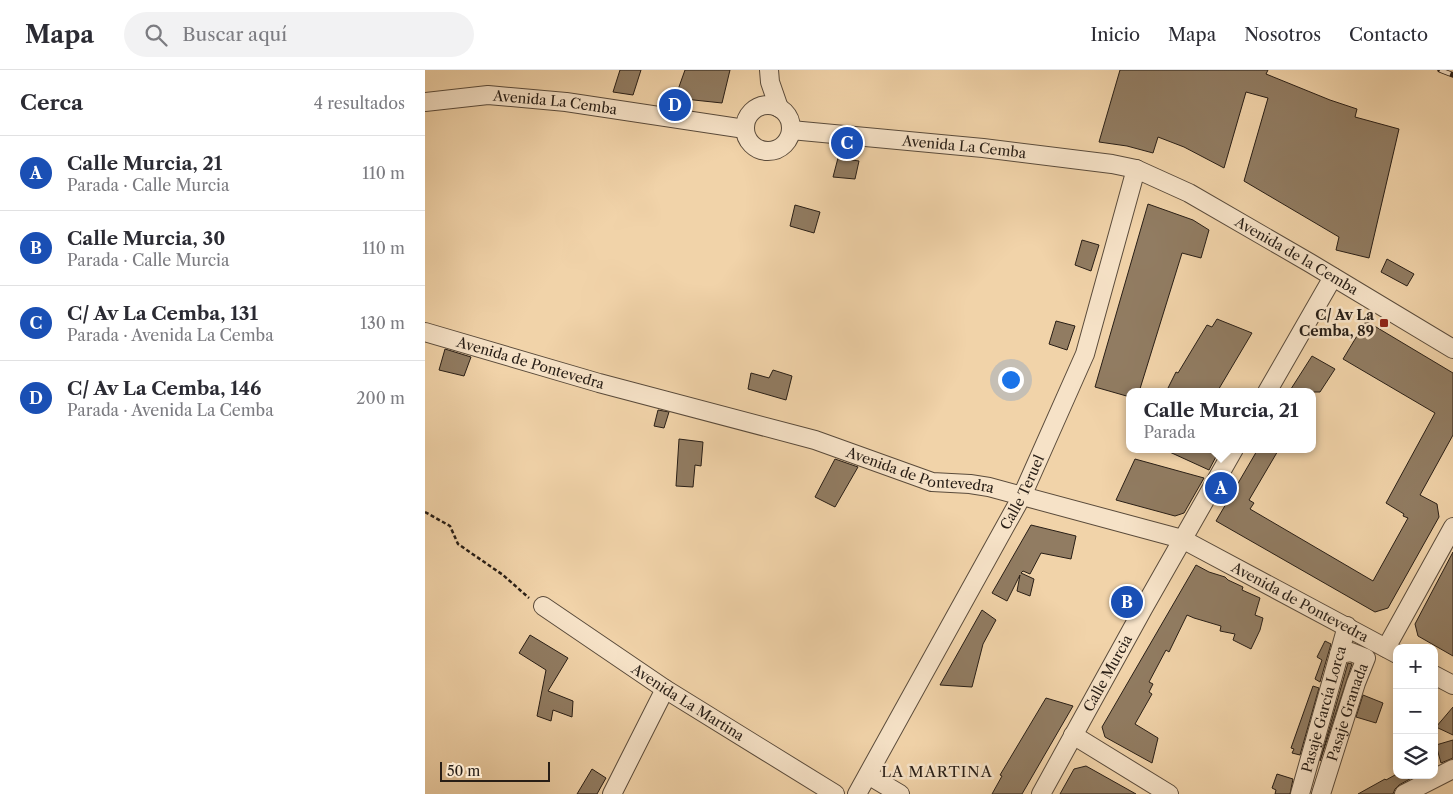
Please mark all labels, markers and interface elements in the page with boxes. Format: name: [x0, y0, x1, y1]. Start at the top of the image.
search box: [124, 12, 474, 57]
text: Mapa: [25, 20, 94, 49]
icon: search: [142, 21, 170, 49]
text: Buscar aquí: [182, 23, 287, 46]
text: Inicio: [1091, 24, 1140, 46]
text: Mapa: [1168, 24, 1216, 46]
text: Nosotros: [1244, 24, 1321, 46]
text: Contacto: [1349, 24, 1428, 46]
street label: Avenida La Cemba: [491, 86, 619, 119]
pin: D: [659, 86, 691, 124]
text: Cerca: [20, 90, 83, 115]
text: 4 resultados: [314, 93, 405, 113]
pin: C: [831, 124, 863, 162]
street label: Avenida La Cemba: [900, 131, 1028, 162]
text: Calle Murcia, 21: [67, 152, 222, 175]
text: A: [30, 163, 42, 183]
text: 110 m: [362, 163, 405, 183]
text: Parada · Calle Murcia: [67, 175, 229, 195]
street label: Avenida de la Cemba: [1231, 212, 1362, 299]
text: Calle Murcia, 30: [67, 227, 225, 250]
text: B: [30, 238, 42, 258]
text: 110 m: [362, 238, 405, 258]
text: Parada · Calle Murcia: [67, 250, 229, 270]
text: C/ Av La Cemba, 131: [67, 302, 258, 325]
place label: C/ Av La Cemba, 89: [1299, 306, 1375, 340]
text: C: [30, 313, 42, 333]
text: 130 m: [360, 313, 405, 333]
marker: C/ Av La Cemba, 89: [1378, 317, 1390, 329]
text: Parada · Avenida La Cemba: [67, 325, 274, 345]
street label: Avenida de Pontevedra: [454, 333, 607, 393]
your location: [998, 367, 1024, 393]
text: C/ Av La Cemba, 146: [67, 377, 261, 400]
text: D: [29, 388, 43, 408]
text: 200 m: [356, 388, 405, 408]
popup: [1126, 388, 1316, 453]
text: Calle Murcia, 21: [1143, 399, 1299, 422]
text: Parada · Avenida La Cemba: [67, 400, 274, 420]
text: Parada: [1143, 422, 1195, 442]
street label: Avenida de Pontevedra: [843, 443, 997, 497]
street label: Calle Teruel: [996, 452, 1048, 533]
pin: A: [1205, 469, 1237, 507]
street label: Avenida de Pontevedra: [1227, 558, 1372, 646]
pin: B: [1111, 583, 1143, 621]
street label: Calle Murcia: [1079, 631, 1136, 715]
street label: Pasaje García Lorca: [1297, 643, 1350, 775]
map controls: [1393, 644, 1438, 779]
button: +: [1393, 644, 1438, 689]
street label: Avenida La Martina: [627, 659, 748, 745]
street label: Pasaje Granada: [1323, 660, 1372, 763]
button: −: [1393, 689, 1438, 734]
button: layers: [1393, 734, 1438, 779]
scale bar: [440, 759, 550, 782]
text: 50 m: [447, 762, 480, 780]
district label: LA MARTINA: [881, 762, 993, 781]

